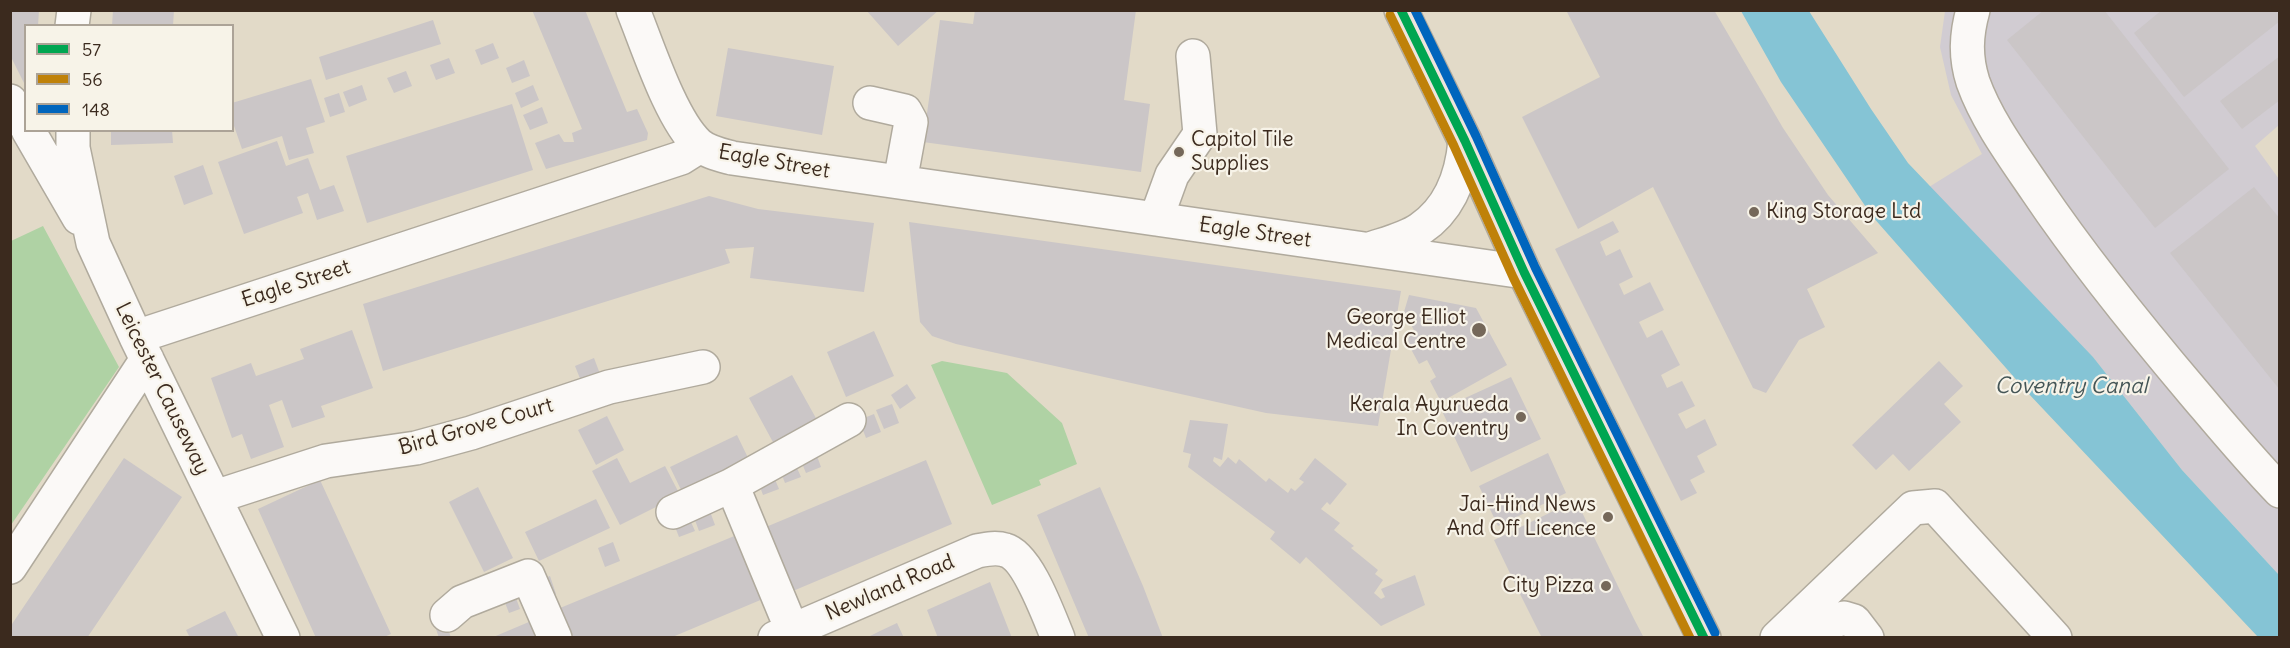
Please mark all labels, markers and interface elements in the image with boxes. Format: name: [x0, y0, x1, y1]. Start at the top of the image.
legend: [24, 24, 234, 132]
text: 57: [82, 38, 101, 61]
text: 56: [82, 68, 103, 91]
text: 148: [82, 98, 110, 121]
place label: Capitol Tile Supplies: [1191, 127, 1294, 177]
street label: Eagle Street: [716, 140, 832, 184]
marker: Capitol Tile Supplies: [1172, 145, 1186, 159]
place label: King Storage Ltd: [1766, 199, 1921, 225]
marker: King Storage Ltd: [1747, 205, 1761, 219]
street label: Eagle Street: [1197, 213, 1313, 253]
street label: Eagle Street: [239, 255, 353, 313]
street label: Leicester Causeway: [109, 299, 215, 479]
place label: George Elliot Medical Centre: [1326, 305, 1466, 355]
marker: George Elliot Medical Centre: [1470, 321, 1488, 339]
water label: Coventry Canal: [1995, 374, 2147, 400]
place label: Kerala Ayurueda In Coventry: [1349, 392, 1509, 442]
street label: Bird Grove Court: [396, 393, 556, 461]
marker: Kerala Ayurueda In Coventry: [1514, 410, 1528, 424]
place label: Jai-Hind News And Off Licence: [1446, 492, 1596, 542]
marker: Jai-Hind News And Off Licence: [1601, 510, 1615, 524]
street label: Newland Road: [822, 550, 958, 626]
place label: City Pizza: [1502, 573, 1594, 599]
marker: City Pizza: [1599, 579, 1613, 593]

